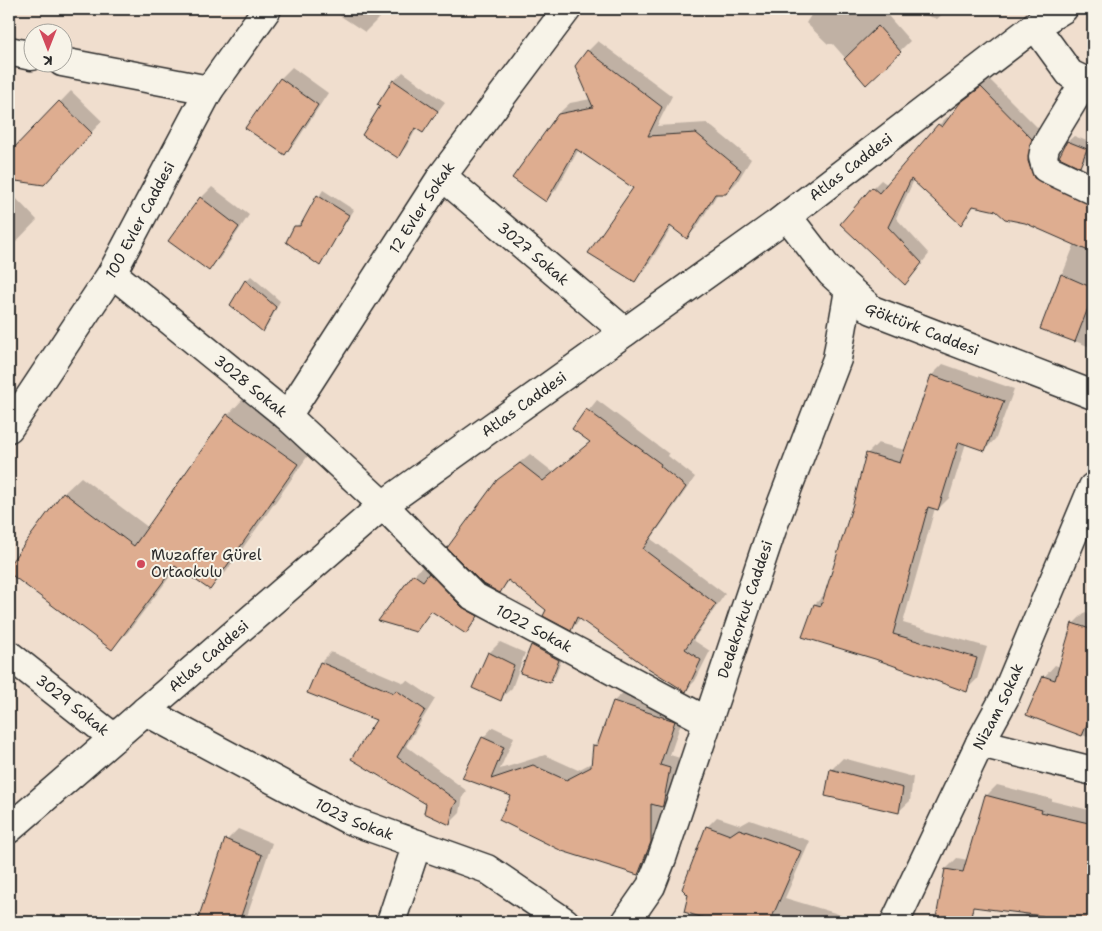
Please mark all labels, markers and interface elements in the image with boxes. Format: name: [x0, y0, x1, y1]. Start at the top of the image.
north arrow: [22, 22, 72, 72]
text: K: [43, 52, 53, 70]
street label: Atlas Caddesi: [805, 129, 897, 205]
street label: 100 Evler Caddesi: [101, 158, 179, 283]
street label: 12 Evler Sokak: [384, 158, 459, 258]
street label: 3027 Sokak: [493, 218, 573, 290]
street label: Göktürk Caddesi: [861, 298, 982, 360]
street label: 3028 Sokak: [210, 350, 291, 422]
street label: Atlas Caddesi: [477, 367, 571, 442]
street label: Dedekorkut Caddesi: [713, 538, 777, 681]
place label: Muzaffer Gürel Ortaokulu: [151, 545, 262, 582]
marker: Muzaffer Gürel Ortaokulu: [135, 558, 147, 570]
street label: 1022 Sokak: [492, 600, 576, 657]
street label: Atlas Caddesi: [164, 616, 253, 697]
street label: Nizam Sokak: [968, 660, 1028, 753]
street label: 3029 Sokak: [32, 670, 113, 740]
street label: 1023 Sokak: [311, 794, 396, 845]

